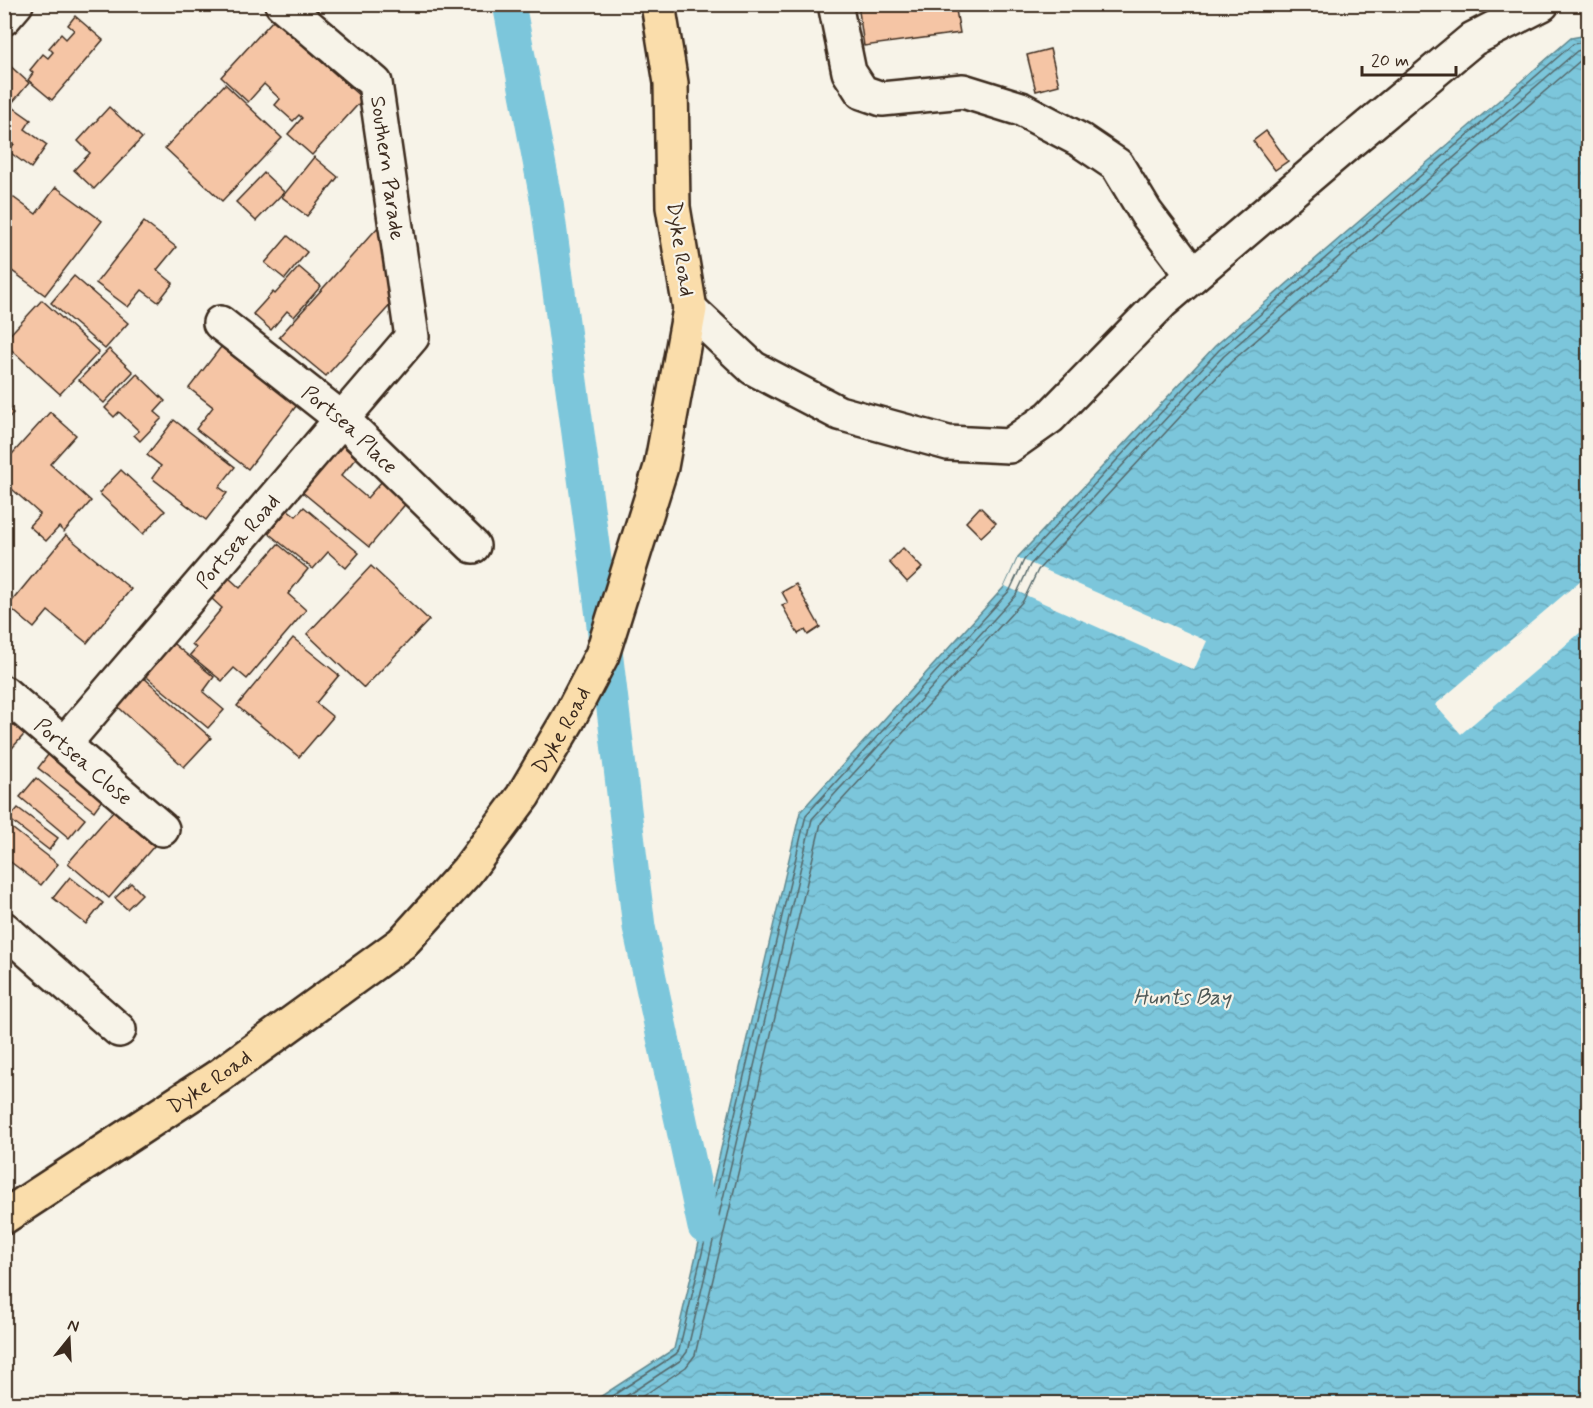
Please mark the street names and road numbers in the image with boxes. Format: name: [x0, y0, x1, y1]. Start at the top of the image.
street label: Southern Parade: [363, 94, 411, 242]
street label: Dyke Road: [659, 200, 701, 298]
street label: Portsea Place: [295, 379, 403, 481]
street label: Portsea Road: [190, 488, 287, 595]
street label: Dyke Road: [526, 682, 598, 779]
street label: Portsea Close: [28, 712, 138, 812]
street label: Dyke Road: [163, 1044, 258, 1121]

